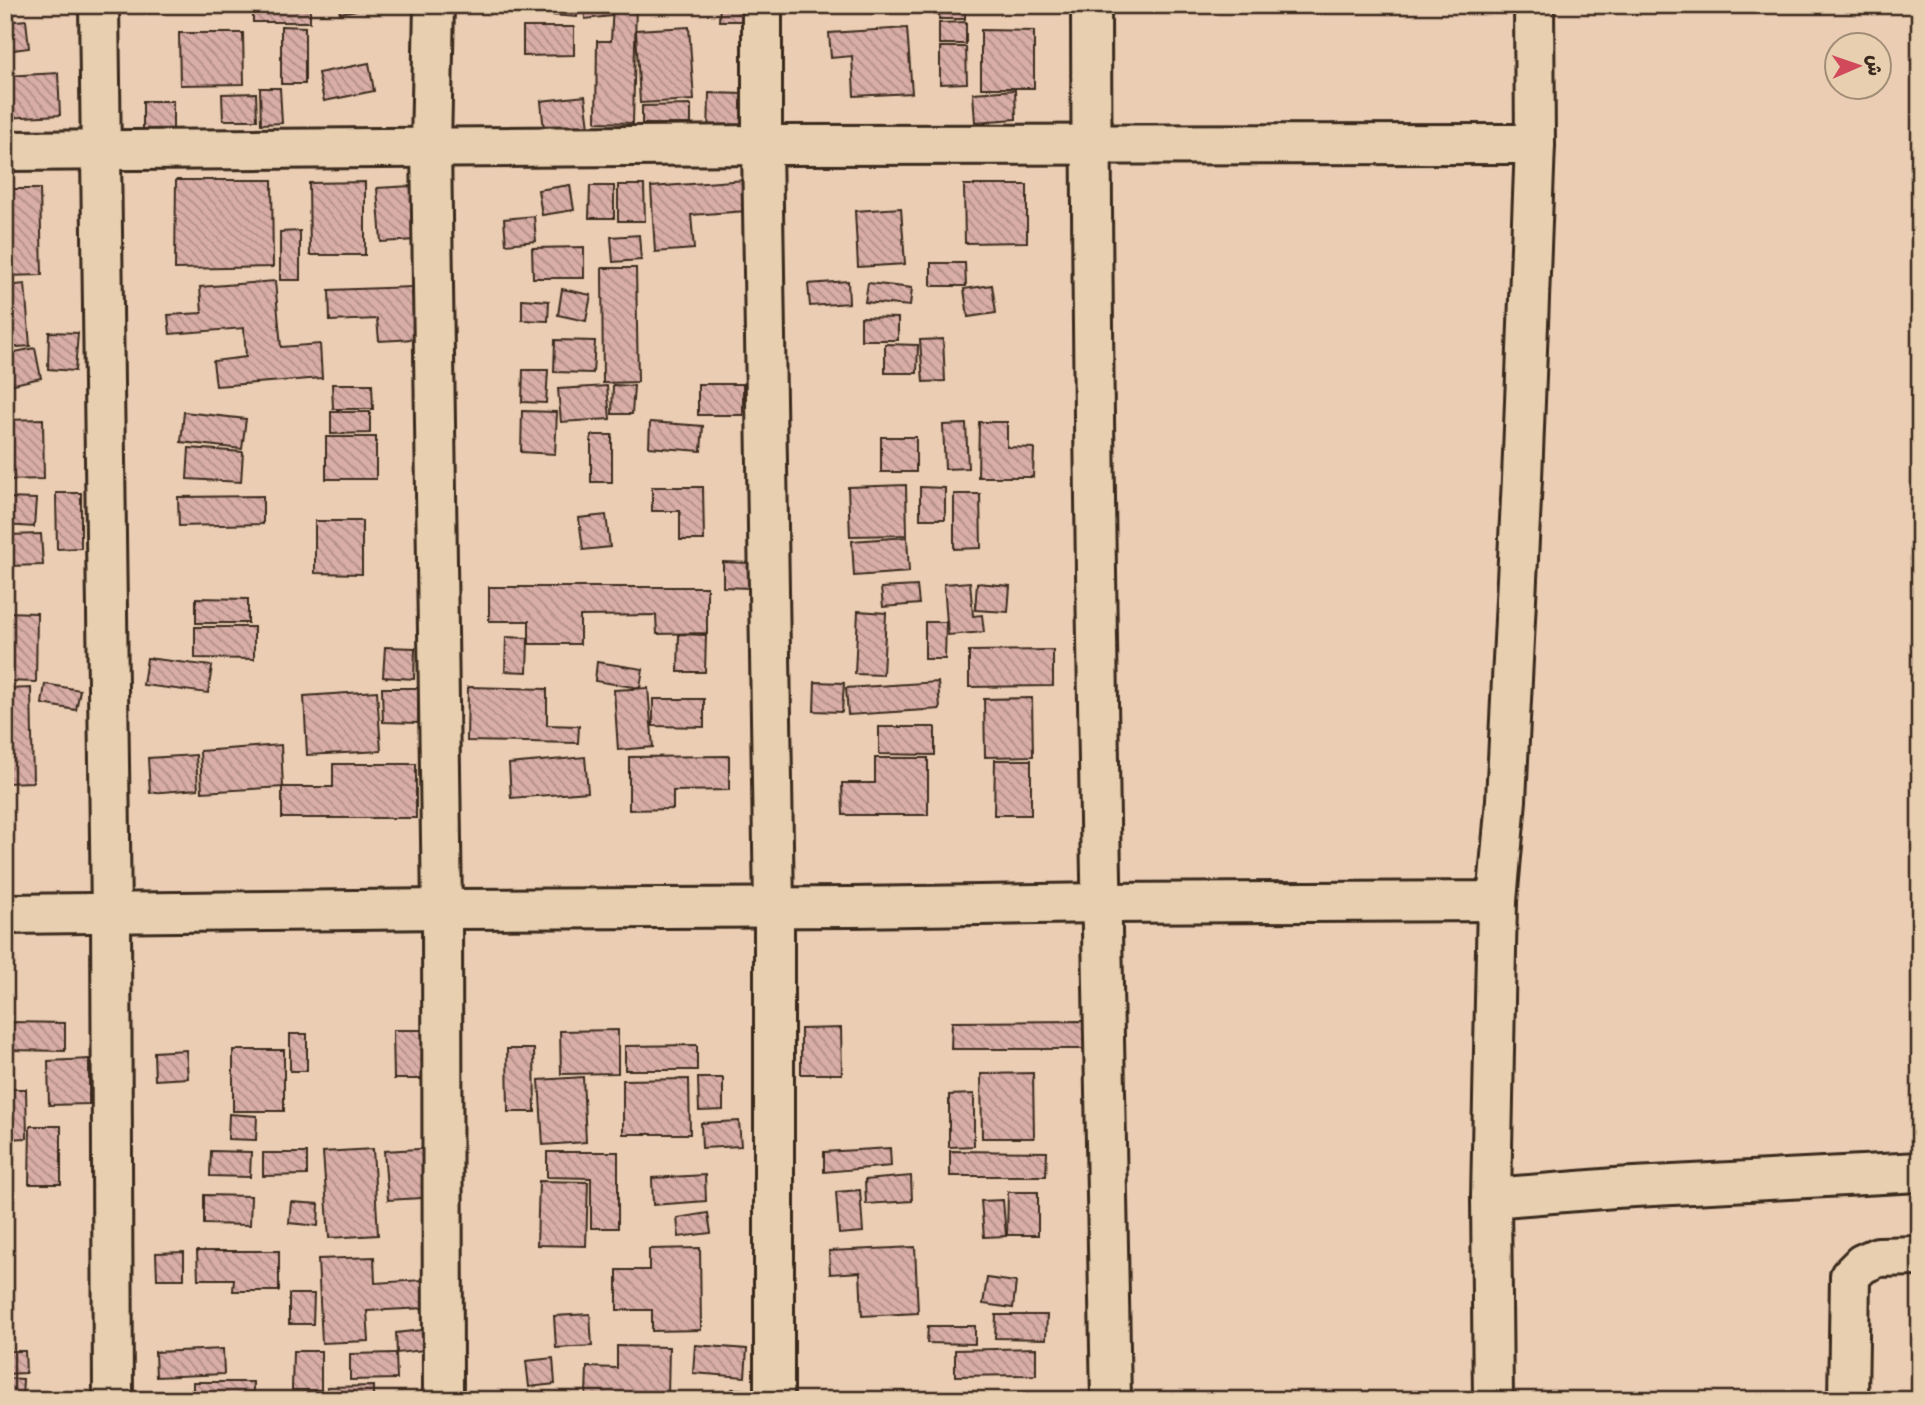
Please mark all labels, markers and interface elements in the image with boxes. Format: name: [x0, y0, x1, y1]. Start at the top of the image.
north arrow: [1824, 32, 1894, 102]
text: ش: [1860, 55, 1883, 76]

